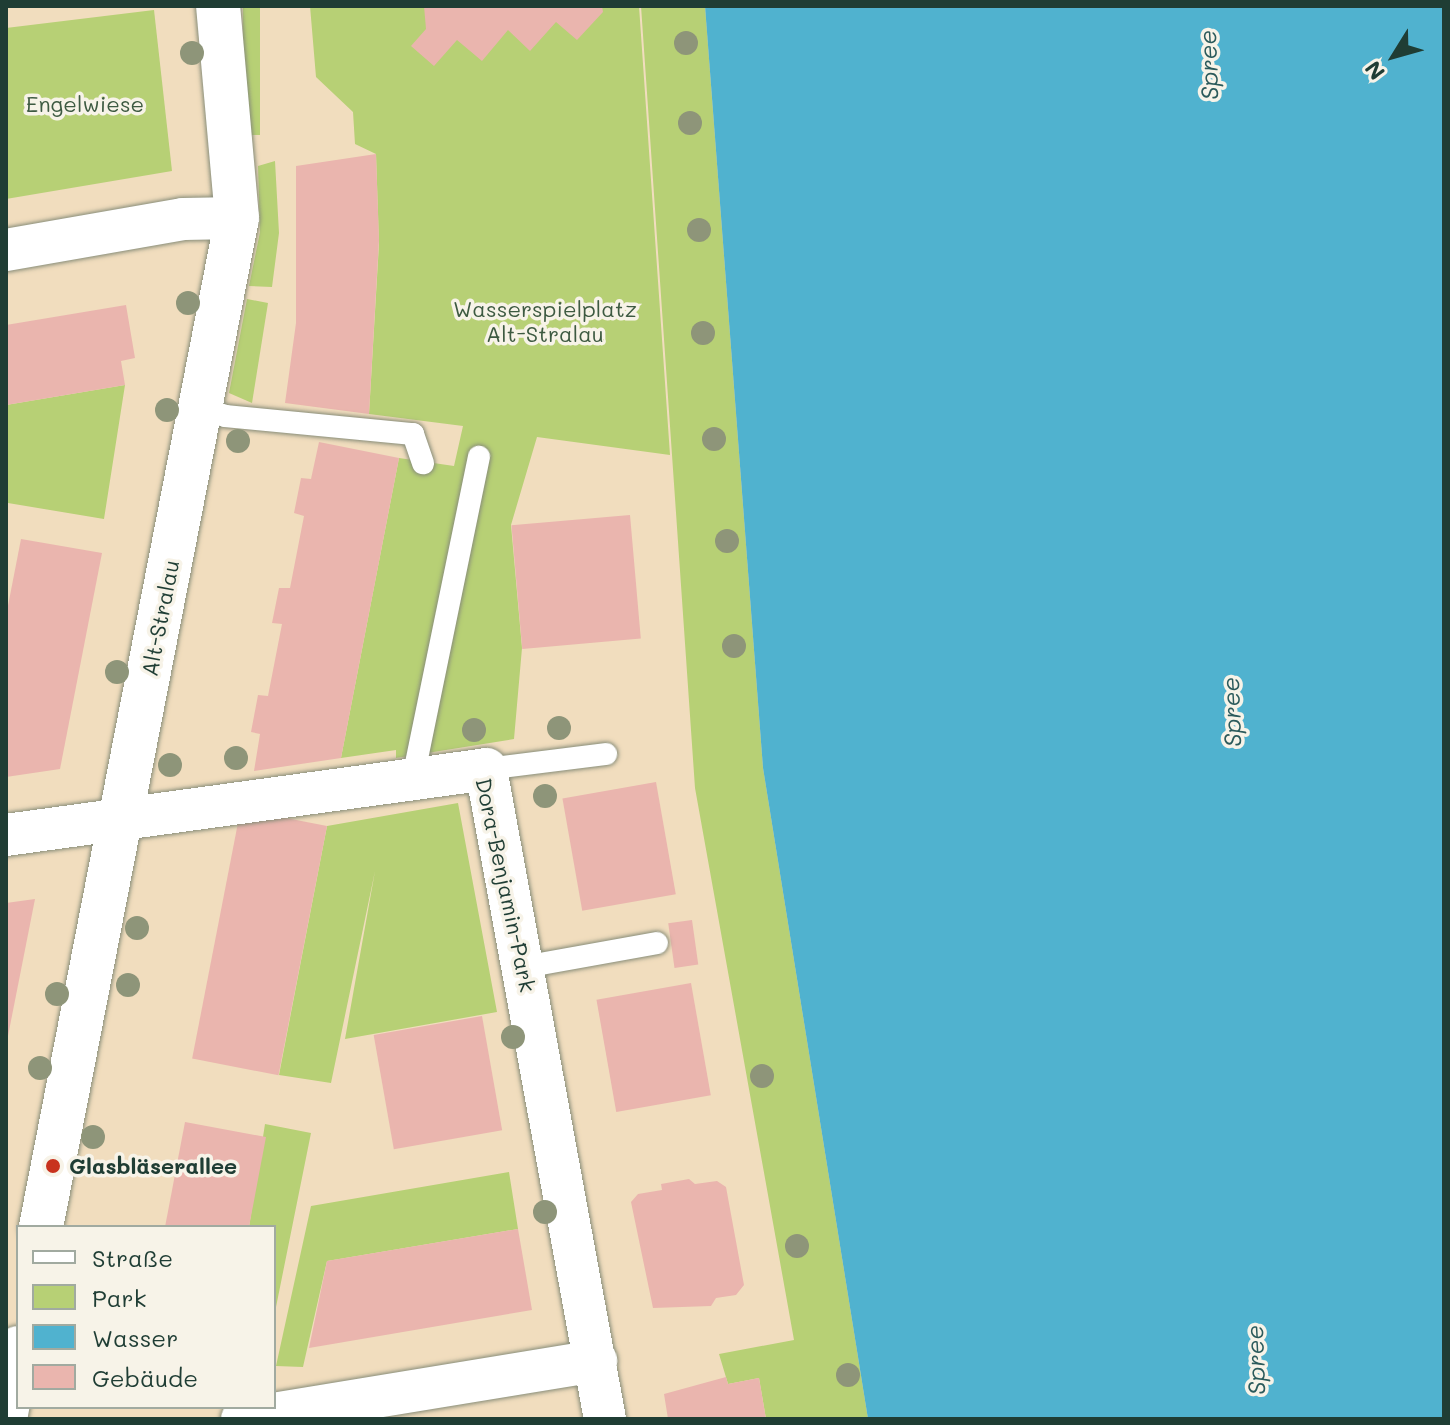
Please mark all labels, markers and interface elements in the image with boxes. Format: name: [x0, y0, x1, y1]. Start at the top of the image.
north arrow: [1354, 16, 1434, 96]
water label: Spree: [1192, 29, 1224, 101]
text: N: [1358, 55, 1391, 86]
park label: Engelwiese: [26, 91, 144, 117]
park label: Wasserspielplatz Alt-Stralau: [453, 295, 637, 346]
street label: Alt-Stralau: [136, 558, 184, 678]
water label: Spree: [1215, 676, 1247, 748]
street label: Dora-Benjamin-Park: [470, 775, 542, 995]
place label: Glasbläserallee: [69, 1153, 237, 1179]
marker: Glasbläserallee: [44, 1157, 62, 1175]
legend: [16, 1225, 276, 1409]
text: Straße: [92, 1242, 173, 1273]
text: Park: [92, 1282, 146, 1313]
text: Wasser: [92, 1322, 178, 1353]
water label: Spree: [1239, 1324, 1271, 1396]
text: Gebäude: [92, 1362, 198, 1393]

